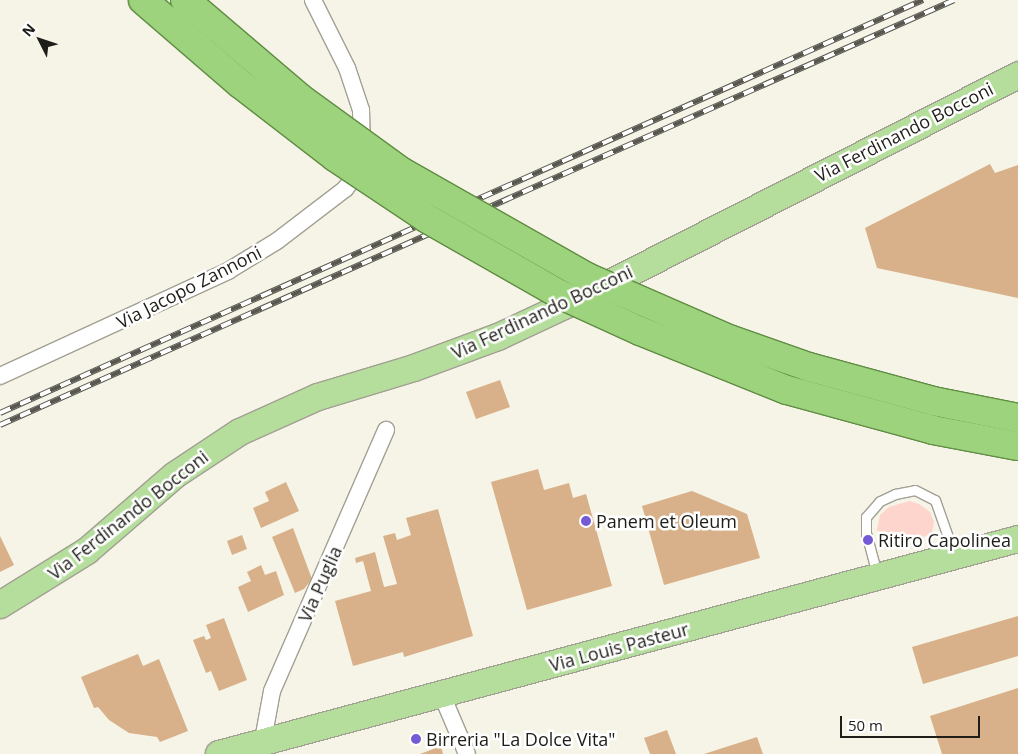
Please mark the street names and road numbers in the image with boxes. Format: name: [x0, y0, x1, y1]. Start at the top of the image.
street label: Via Ferdinando Bocconi: [811, 78, 997, 186]
street label: Via Jacopo Zannoni: [113, 241, 265, 333]
street label: Via Ferdinando Bocconi: [448, 261, 636, 363]
street label: Via Ferdinando Bocconi: [44, 446, 212, 584]
street label: Via Puglia: [294, 543, 346, 625]
street label: Via Louis Pasteur: [547, 618, 691, 676]

